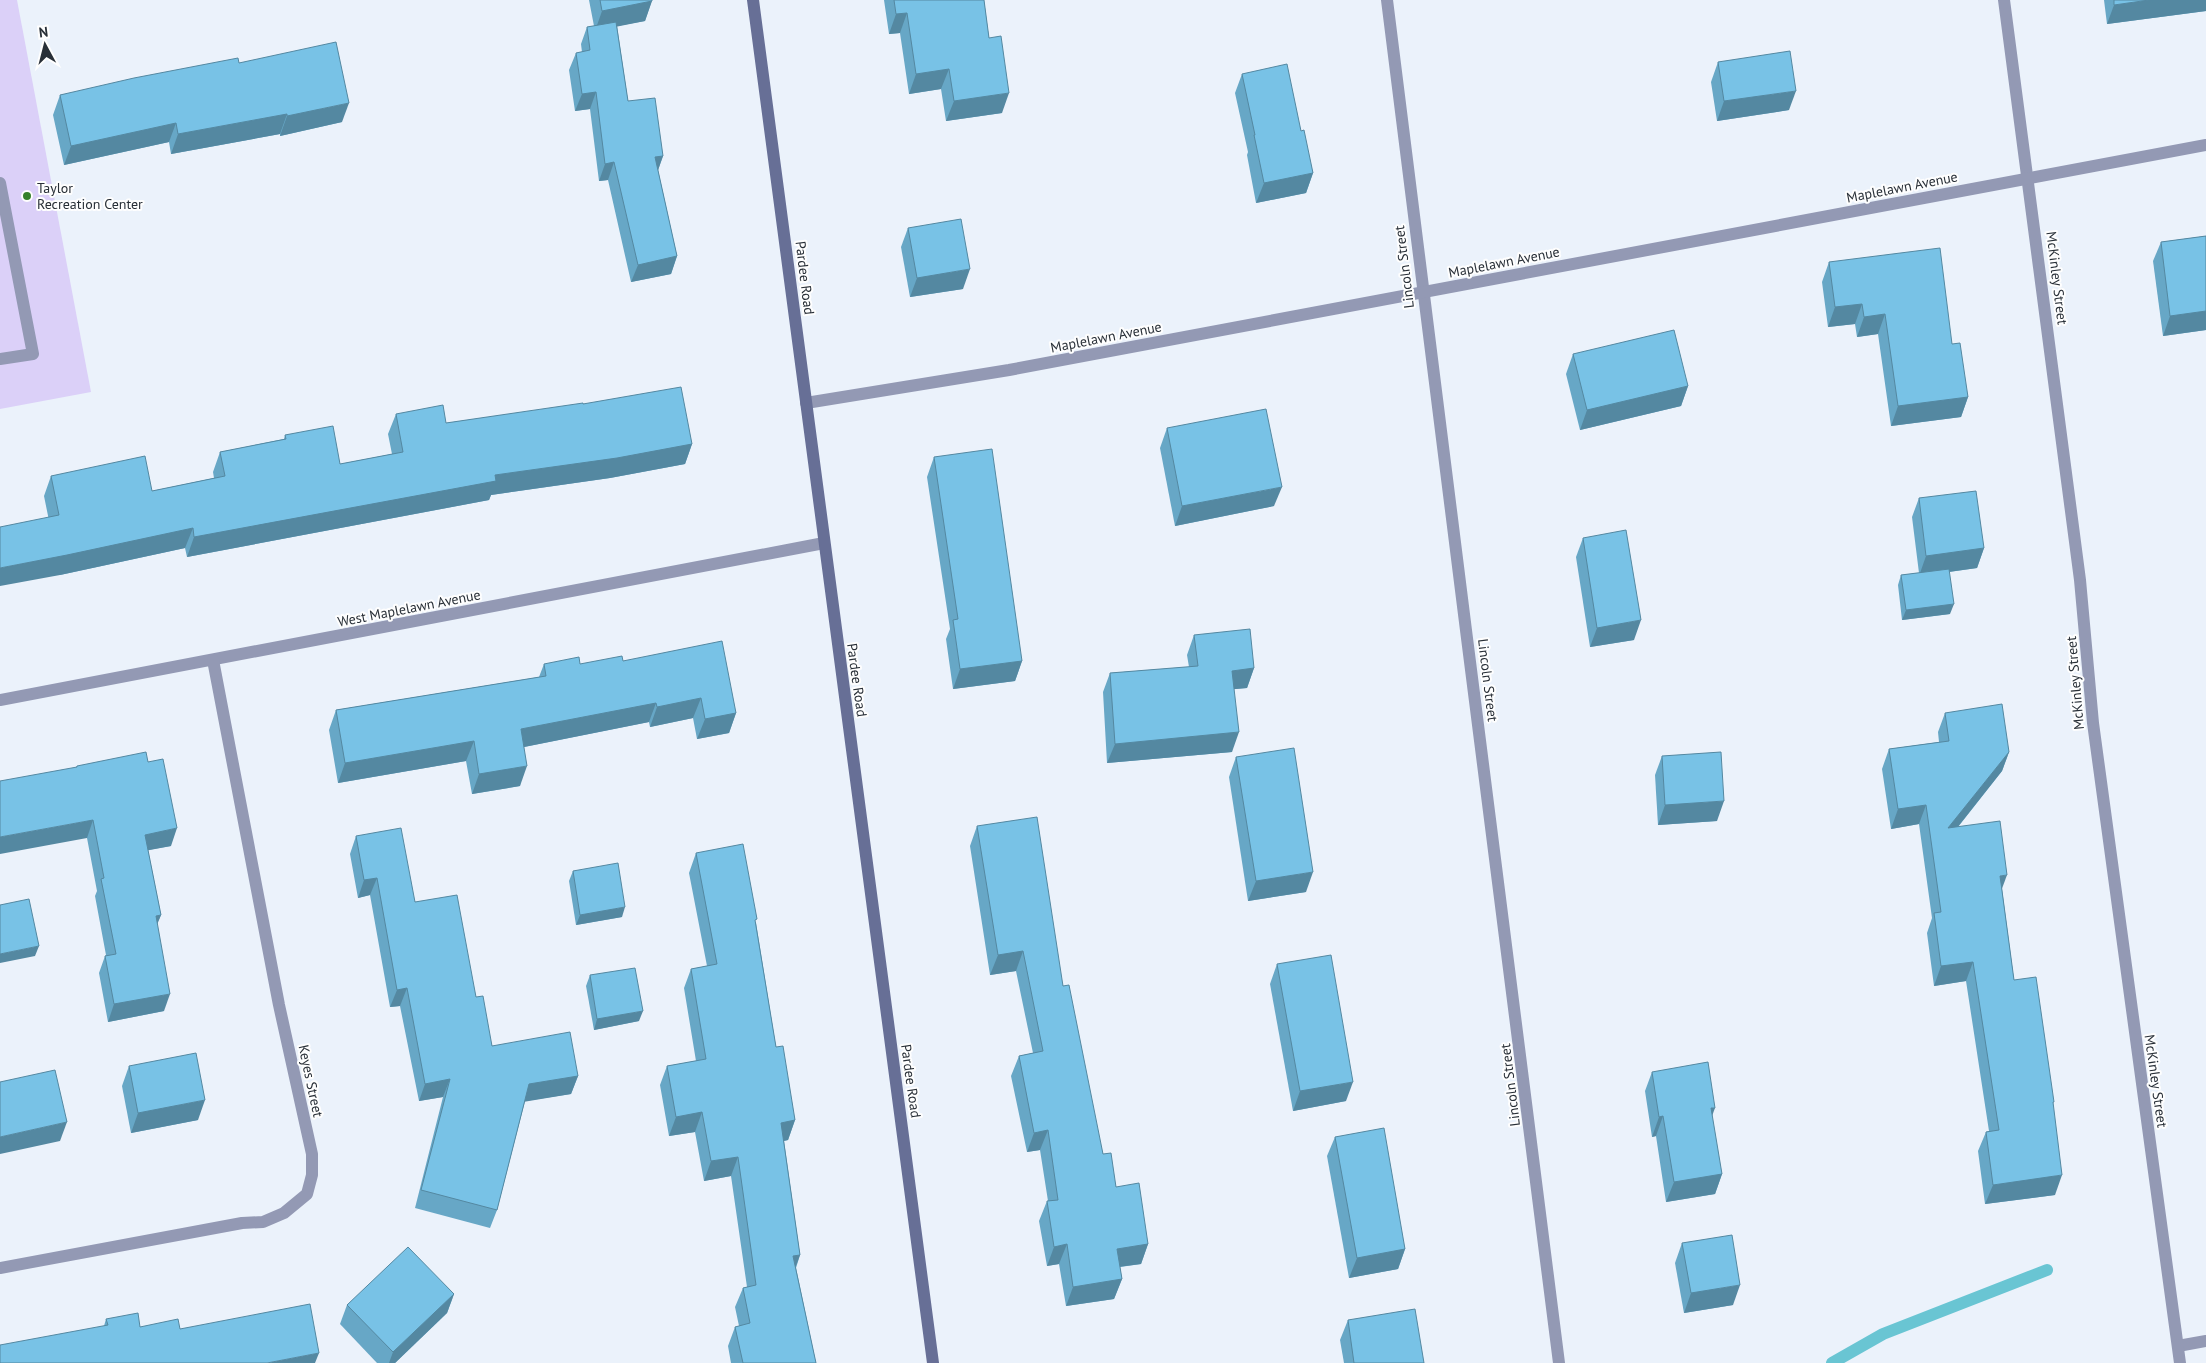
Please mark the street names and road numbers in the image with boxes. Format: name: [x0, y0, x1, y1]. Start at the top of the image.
street label: Maplelawn Avenue: [1845, 167, 1959, 207]
street label: Lincoln Street: [1390, 224, 1418, 309]
street label: McKinley Street: [2042, 230, 2072, 326]
street label: Pardee Road: [792, 240, 818, 316]
street label: Maplelawn Avenue: [1447, 242, 1561, 282]
street label: Maplelawn Avenue: [1049, 317, 1163, 357]
street label: West Maplelawn Avenue: [336, 585, 482, 631]
street label: McKinley Street: [2062, 635, 2088, 730]
street label: Lincoln Street: [1474, 638, 1502, 723]
street label: Pardee Road: [843, 642, 871, 718]
street label: McKinley Street: [2141, 1033, 2171, 1129]
street label: Lincoln Street: [1496, 1042, 1524, 1127]
street label: Keyes Street: [295, 1043, 328, 1119]
street label: Pardee Road: [897, 1043, 925, 1119]

